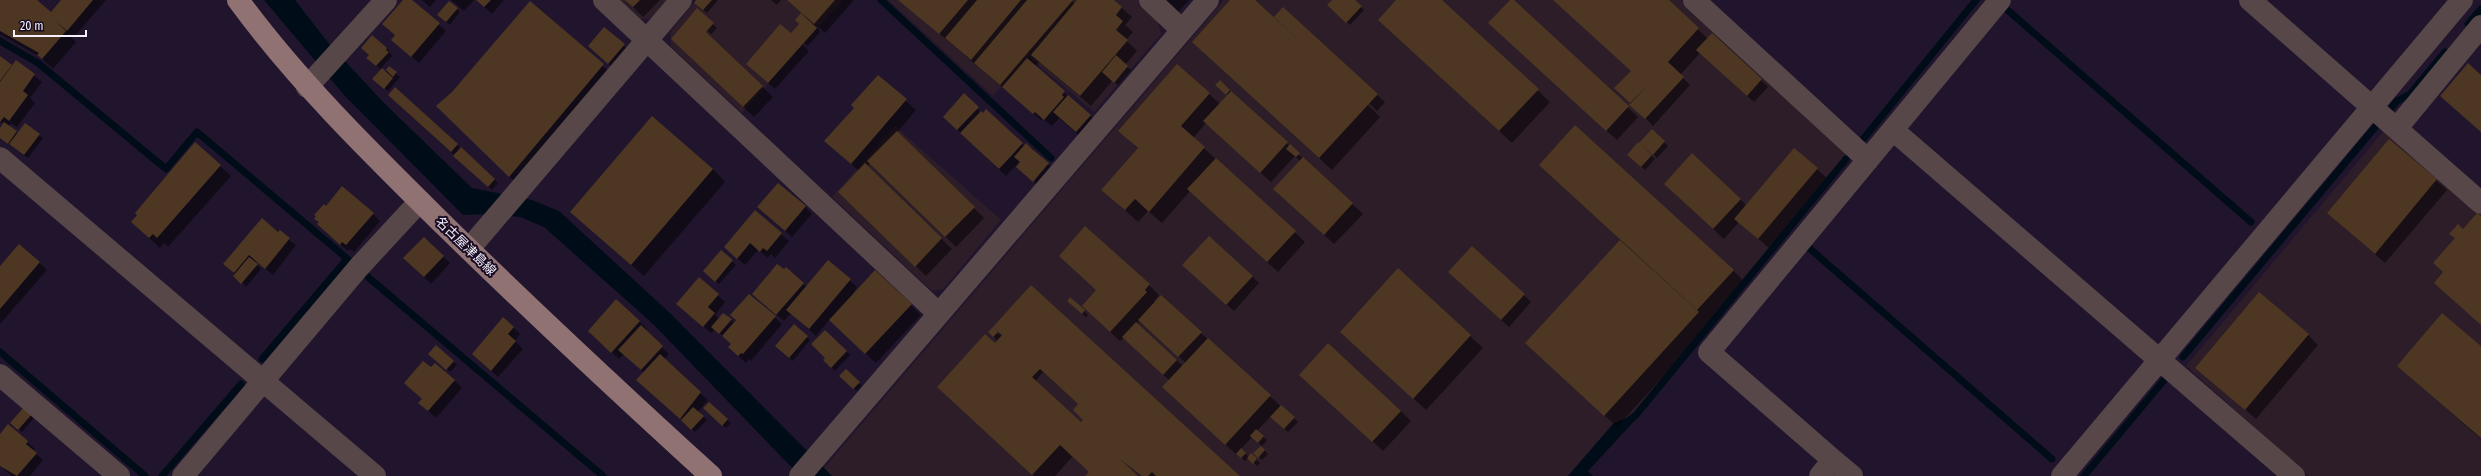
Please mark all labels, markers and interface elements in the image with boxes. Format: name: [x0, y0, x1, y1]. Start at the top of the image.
scale bar: [14, 12, 86, 38]
text: 20 m: [20, 19, 44, 33]
street label: 名古屋津島線: [433, 214, 499, 278]

